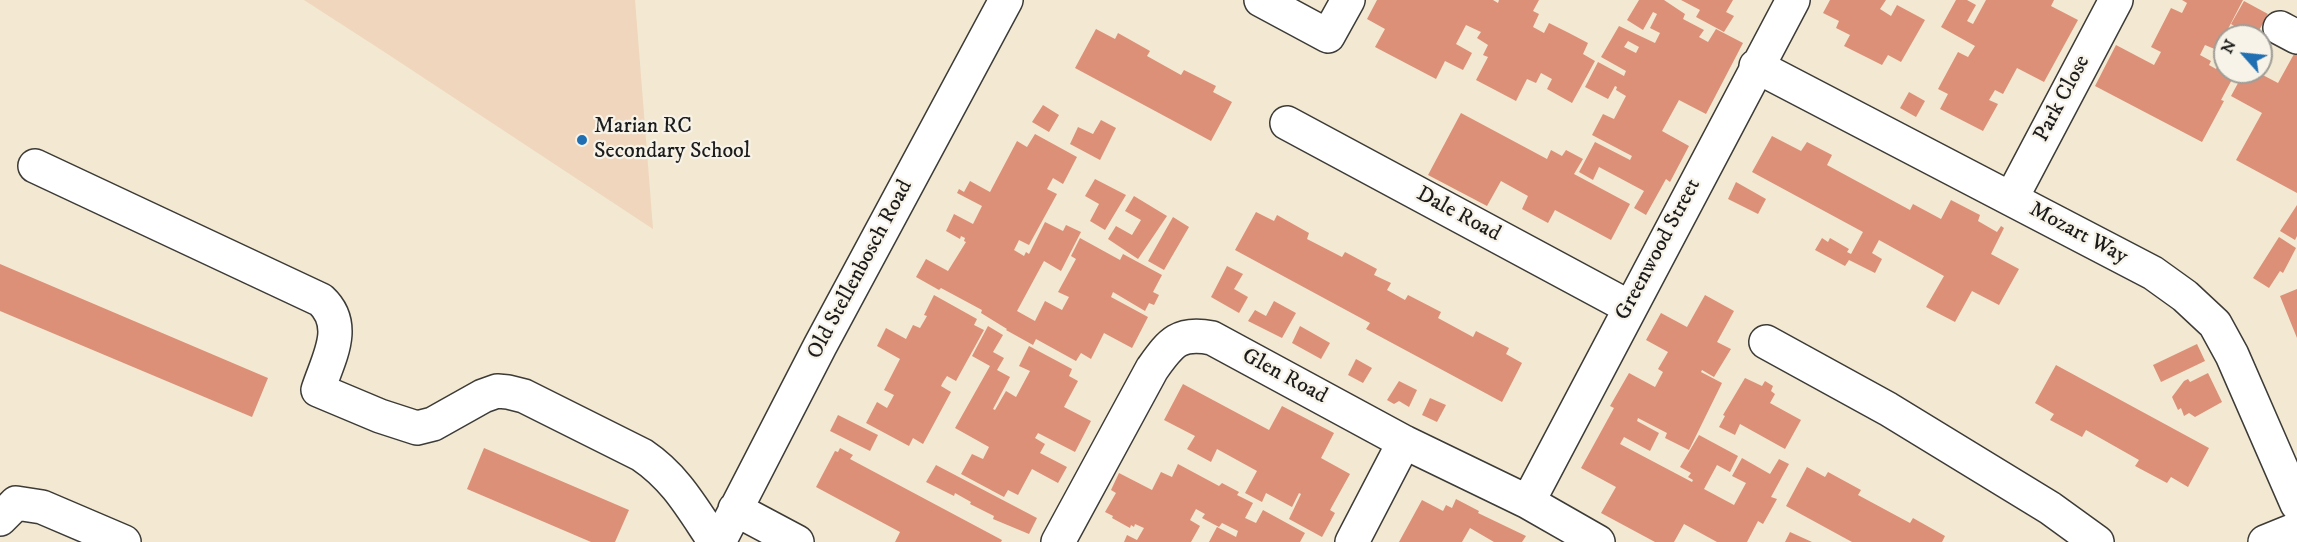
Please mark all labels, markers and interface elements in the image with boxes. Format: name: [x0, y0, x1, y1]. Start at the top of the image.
north arrow: [2213, 24, 2273, 84]
text: N: [2217, 36, 2241, 57]
street label: Park Close: [2029, 51, 2097, 147]
place label: Marian RC Secondary School: [594, 114, 750, 166]
marker: Marian RC Secondary School: [575, 133, 589, 147]
street label: Greenwood Street: [1611, 175, 1707, 325]
street label: Old Stellenbosch Road: [803, 176, 919, 364]
street label: Dale Road: [1411, 182, 1505, 248]
street label: Mozart Way: [2024, 197, 2132, 271]
street label: Glen Road: [1237, 344, 1331, 410]

